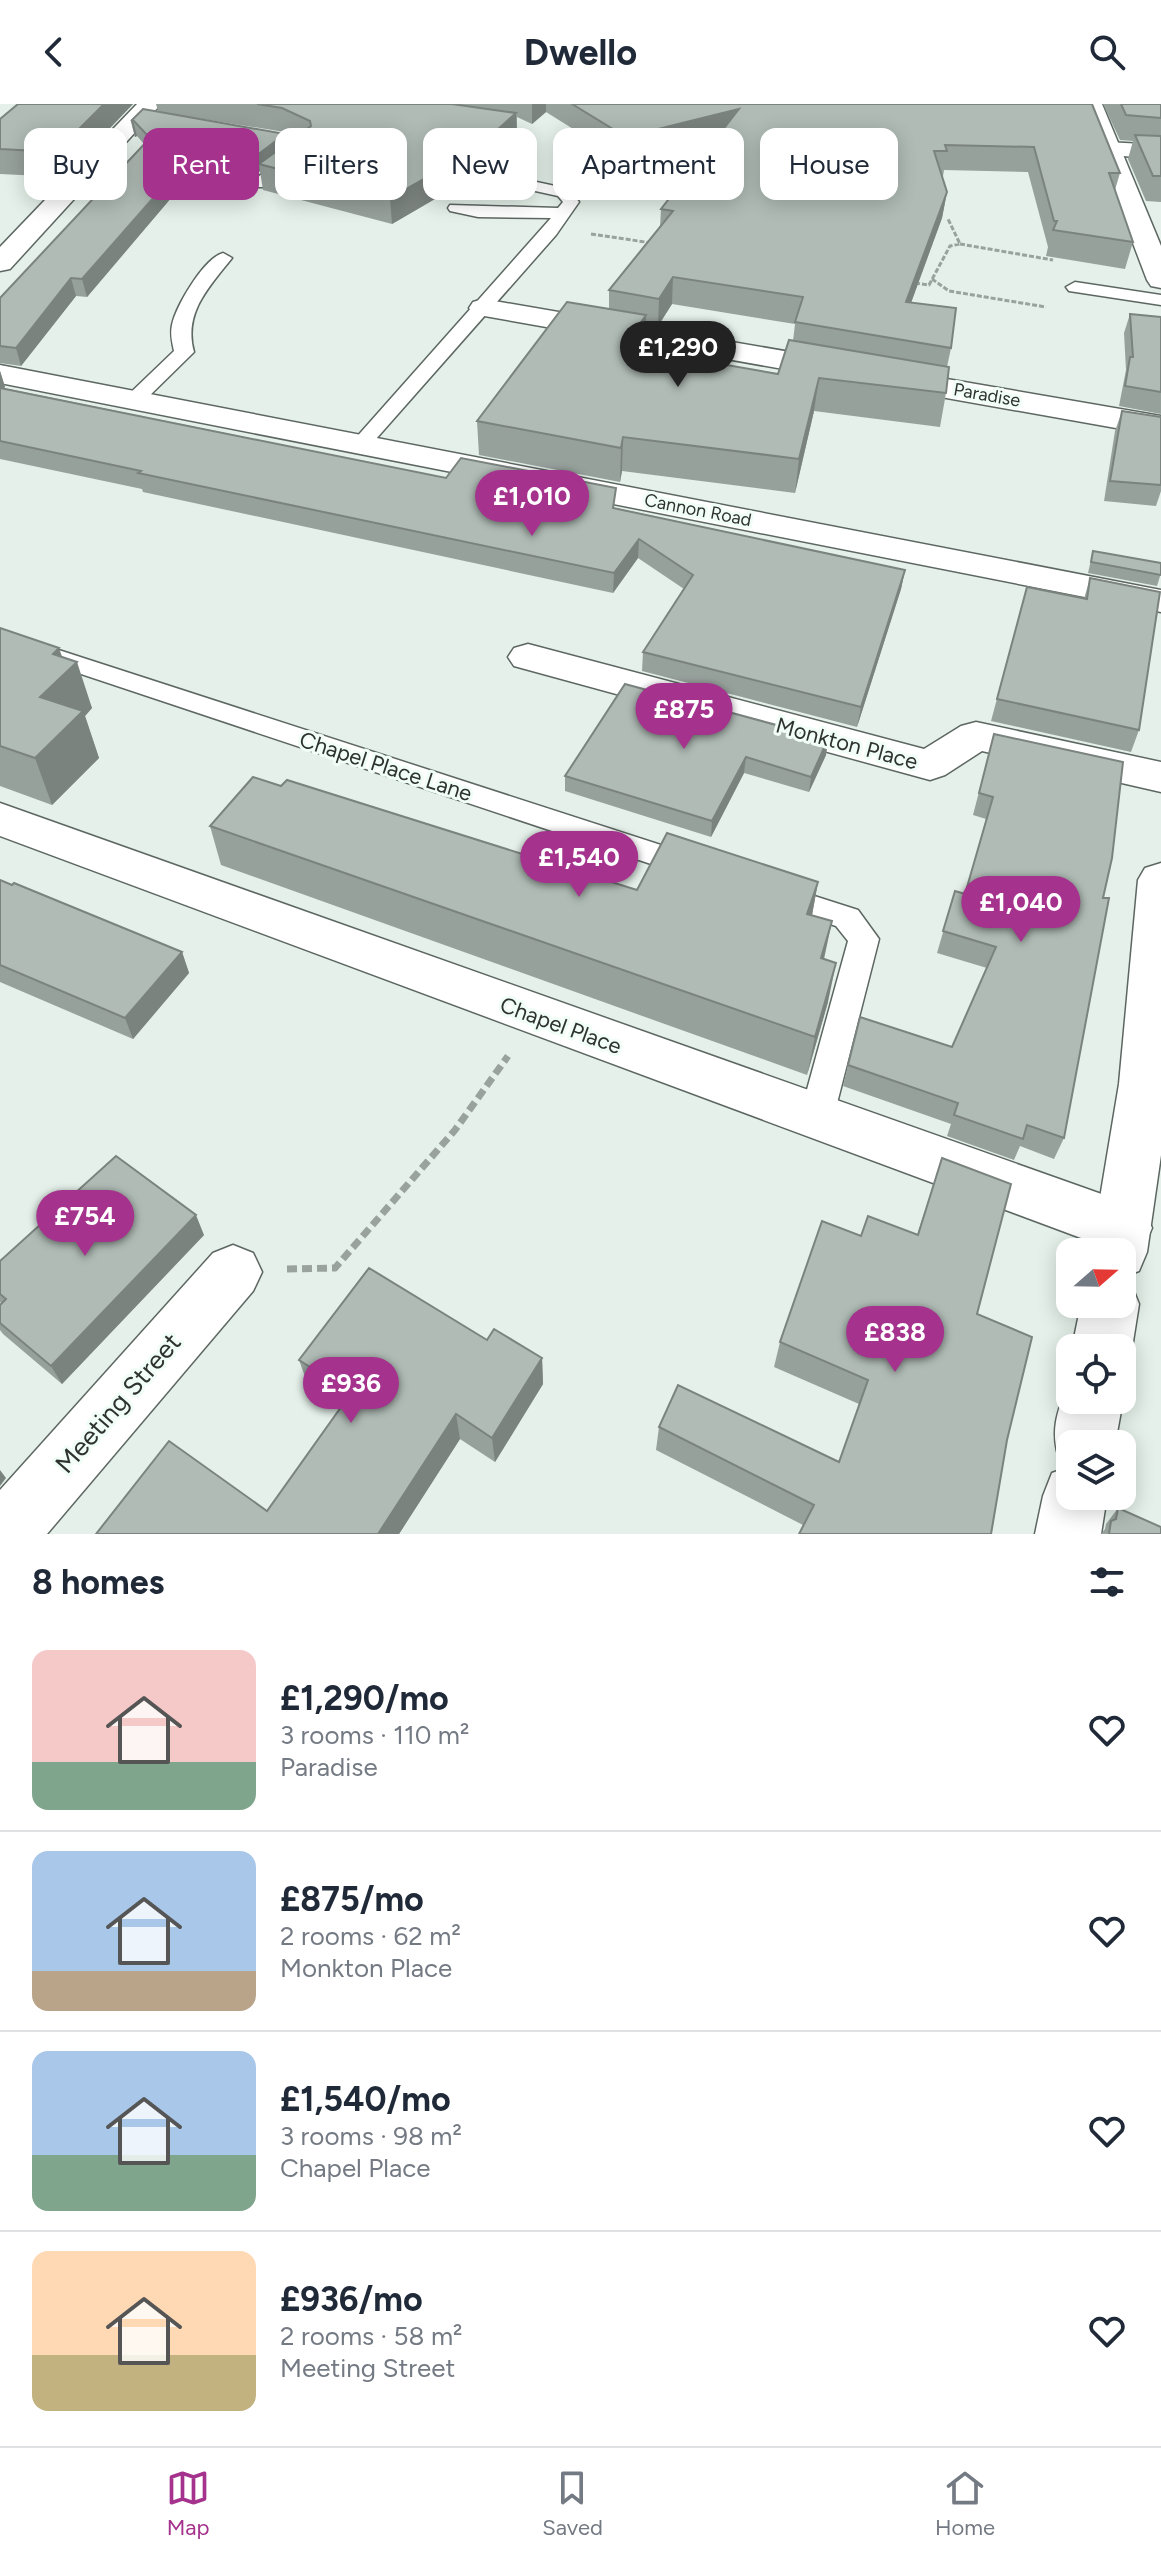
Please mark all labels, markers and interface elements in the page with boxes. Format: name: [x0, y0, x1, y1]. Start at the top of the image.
icon: back: [32, 30, 76, 74]
icon: search: [1085, 30, 1129, 74]
text: Dwello: [524, 31, 637, 74]
chip: Buy: [24, 128, 127, 200]
chip: Rent: [143, 128, 259, 200]
chip: Filters: [275, 128, 407, 200]
chip: New: [423, 128, 537, 200]
chip: Apartment: [553, 128, 744, 200]
chip: House: [760, 128, 898, 200]
pin: £1,290: [613, 321, 743, 389]
text: £1,290: [638, 331, 718, 363]
street label: Paradise: [952, 378, 1022, 412]
pin: £1,010: [467, 470, 597, 538]
text: £1,010: [493, 480, 571, 512]
street label: Cannon Road: [643, 489, 753, 531]
pin: £875: [637, 683, 731, 751]
text: £875: [654, 693, 714, 725]
street label: Monkton Place: [773, 712, 921, 775]
street label: Chapel Place Lane: [296, 726, 475, 807]
pin: £1,540: [514, 831, 644, 899]
text: £1,540: [538, 841, 620, 873]
pin: £1,040: [956, 876, 1086, 944]
text: £1,040: [979, 886, 1063, 918]
street label: Chapel Place: [496, 991, 625, 1060]
pin: £754: [38, 1190, 132, 1258]
text: £754: [54, 1200, 116, 1232]
north arrow: [1056, 1238, 1136, 1318]
map controls: [1056, 1238, 1136, 1510]
pin: £838: [848, 1306, 942, 1374]
text: £838: [864, 1316, 926, 1348]
street label: Meeting Street: [48, 1326, 188, 1480]
button: locate: [1056, 1334, 1136, 1414]
pin: £936: [304, 1357, 398, 1425]
text: £936: [321, 1367, 381, 1399]
button: layers: [1056, 1430, 1136, 1510]
icon: filters: [1085, 1560, 1129, 1604]
text: 8 homes: [32, 1562, 164, 1603]
text: £1,290/mo: [280, 1678, 449, 1719]
icon: home: [96, 1682, 192, 1778]
icon: heart: [1085, 1708, 1129, 1752]
text: 3 rooms · 110 m²: [280, 1719, 469, 1751]
text: Paradise: [280, 1751, 378, 1783]
text: £875/mo: [280, 1879, 424, 1920]
icon: home: [96, 1883, 192, 1979]
icon: heart: [1085, 1909, 1129, 1953]
text: 2 rooms · 62 m²: [280, 1920, 461, 1952]
text: Monkton Place: [280, 1952, 452, 1984]
text: £1,540/mo: [280, 2079, 451, 2120]
icon: home: [96, 2083, 192, 2179]
icon: heart: [1085, 2109, 1129, 2153]
text: 3 rooms · 98 m²: [280, 2120, 462, 2152]
text: Chapel Place: [280, 2152, 431, 2184]
text: £936/mo: [280, 2279, 423, 2320]
icon: home: [96, 2283, 192, 2379]
icon: heart: [1085, 2309, 1129, 2353]
text: 2 rooms · 58 m²: [280, 2320, 462, 2352]
text: Meeting Street: [280, 2352, 455, 2384]
tab: Map: [166, 2466, 210, 2541]
tab: Saved: [542, 2466, 603, 2541]
tab: Home: [935, 2466, 995, 2541]

